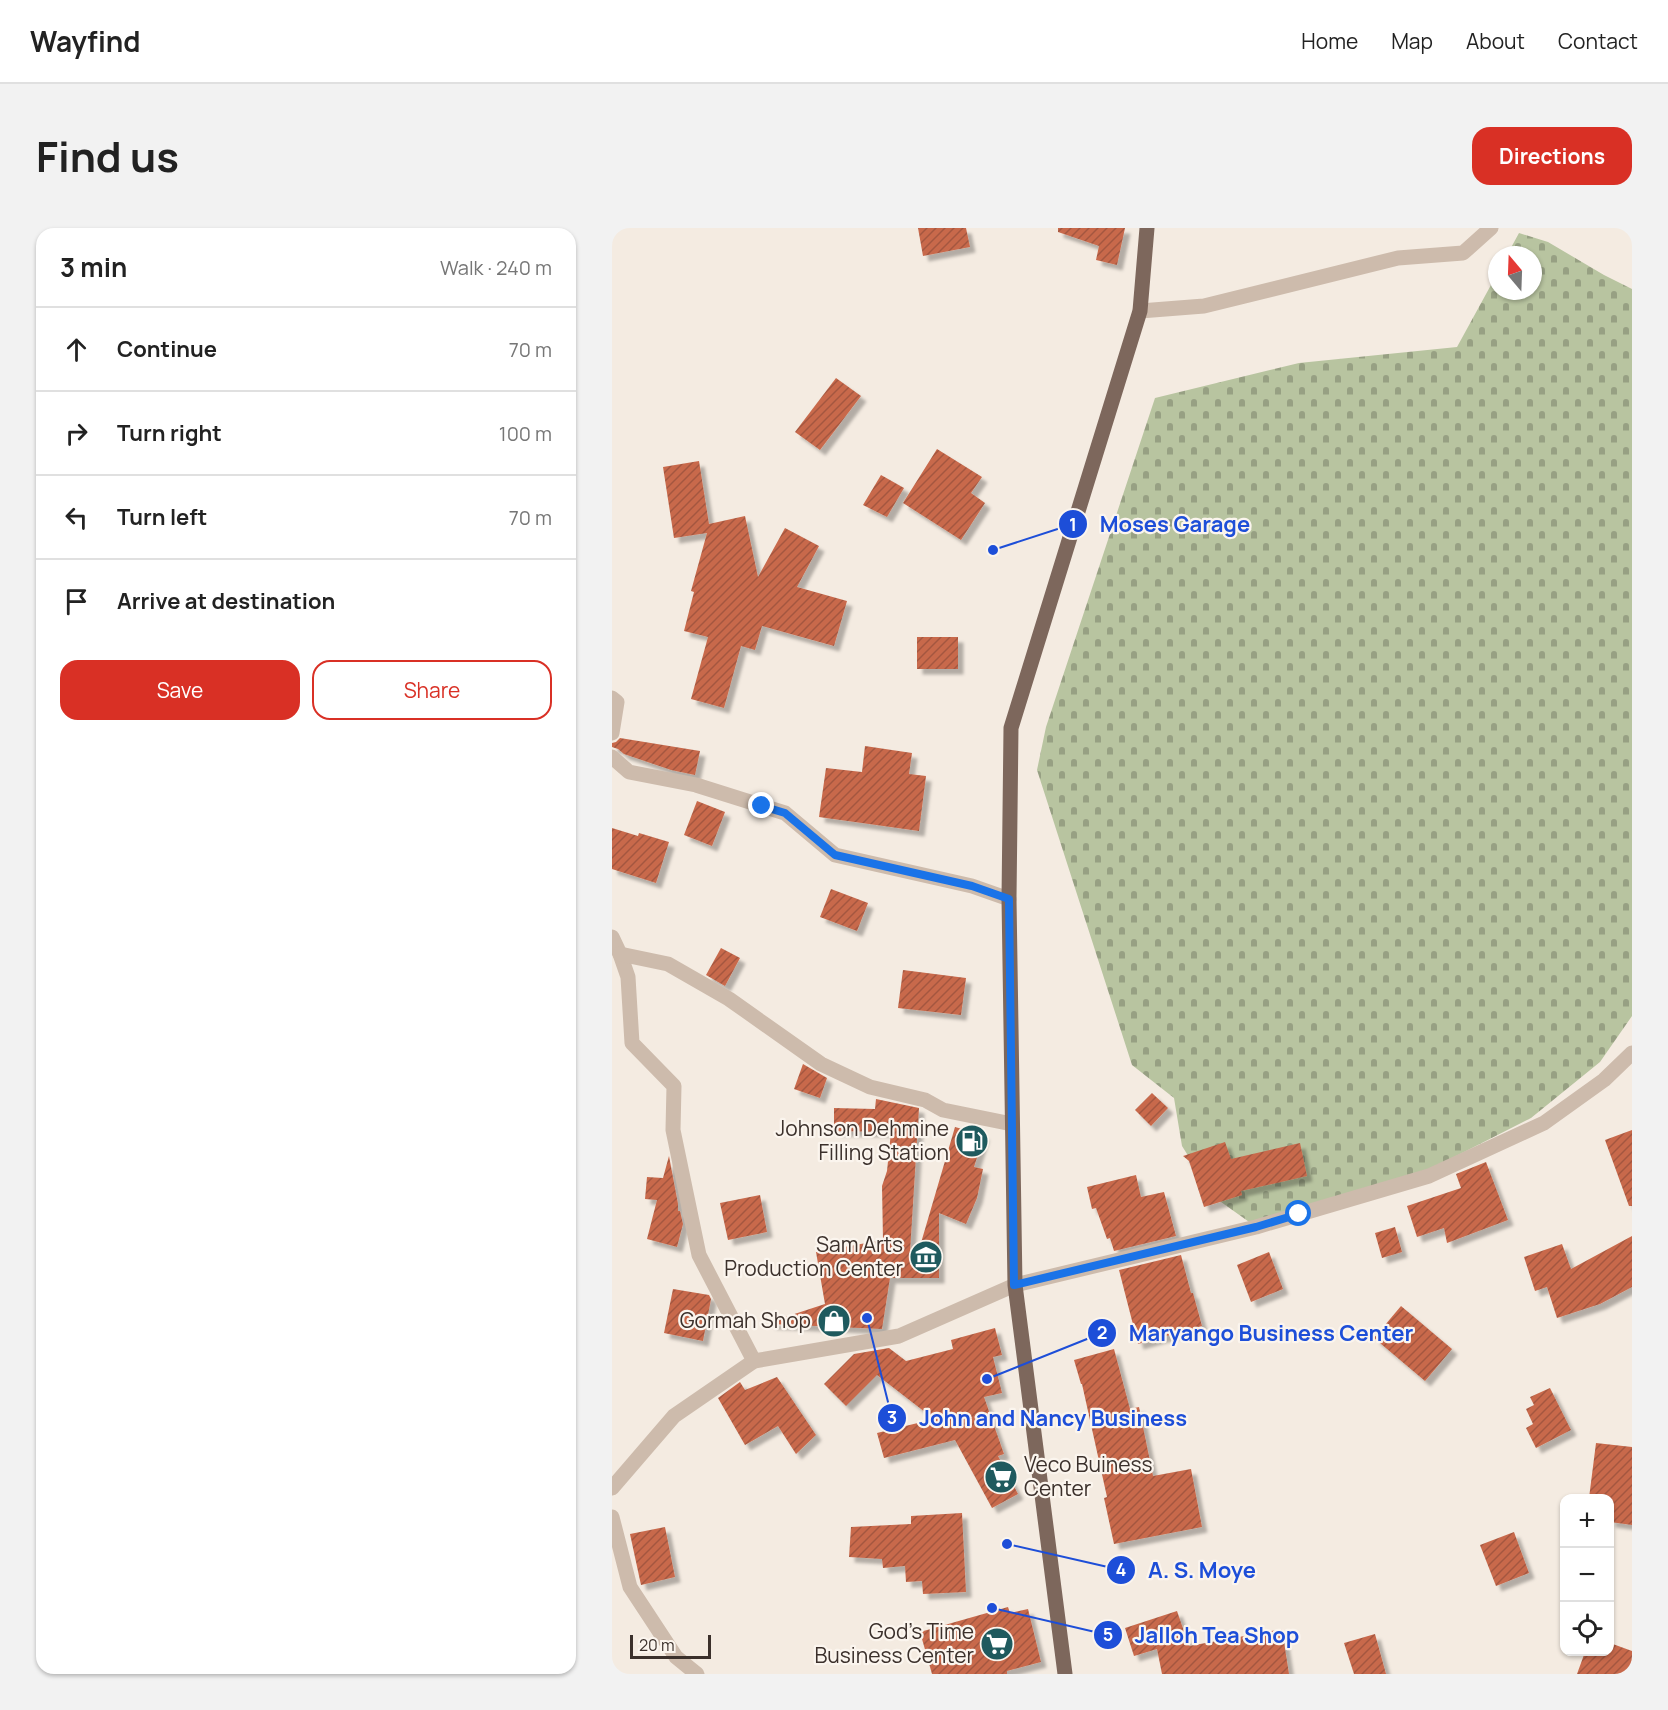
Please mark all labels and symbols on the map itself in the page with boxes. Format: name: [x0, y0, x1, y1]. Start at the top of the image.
north arrow: [1488, 246, 1542, 300]
callout: Moses Garage: [1058, 504, 1262, 544]
text: Moses Garage: [1100, 509, 1250, 539]
text: 1: [1069, 512, 1077, 536]
route end: [748, 792, 774, 818]
place label: Johnson Dehmine Filling Station: [776, 1114, 949, 1166]
fuel station icon: Johnson Dehmine Filling Station: [954, 1123, 990, 1159]
route start: [1285, 1200, 1311, 1226]
place label: Sam Arts Production Center: [724, 1230, 903, 1282]
museum icon: Sam Arts Production Center: [908, 1239, 944, 1275]
shop icon: Gormah Shop: [816, 1303, 852, 1339]
place label: Gormah Shop: [680, 1306, 811, 1334]
callout: Maryango Business Center: [1087, 1313, 1425, 1353]
text: Maryango Business Center: [1129, 1318, 1413, 1348]
text: 2: [1097, 1320, 1107, 1344]
callout: John and Nancy Business: [877, 1398, 1199, 1438]
text: John and Nancy Business: [919, 1403, 1187, 1433]
text: 3: [887, 1405, 897, 1429]
place label: Veco Buiness Center: [1024, 1450, 1153, 1502]
supermarket icon: Veco Buiness Center: [983, 1459, 1019, 1495]
callout: A. S. Moye: [1106, 1550, 1268, 1590]
text: A. S. Moye: [1148, 1555, 1256, 1585]
text: 4: [1116, 1557, 1127, 1581]
callout: Jalloh Tea Shop: [1093, 1615, 1312, 1655]
place label: God's Time Business Center: [815, 1617, 974, 1669]
text: Jalloh Tea Shop: [1135, 1620, 1299, 1650]
text: 5: [1103, 1622, 1113, 1646]
supermarket icon: God's Time Business Center: [979, 1626, 1015, 1662]
scale bar: [630, 1632, 711, 1660]

